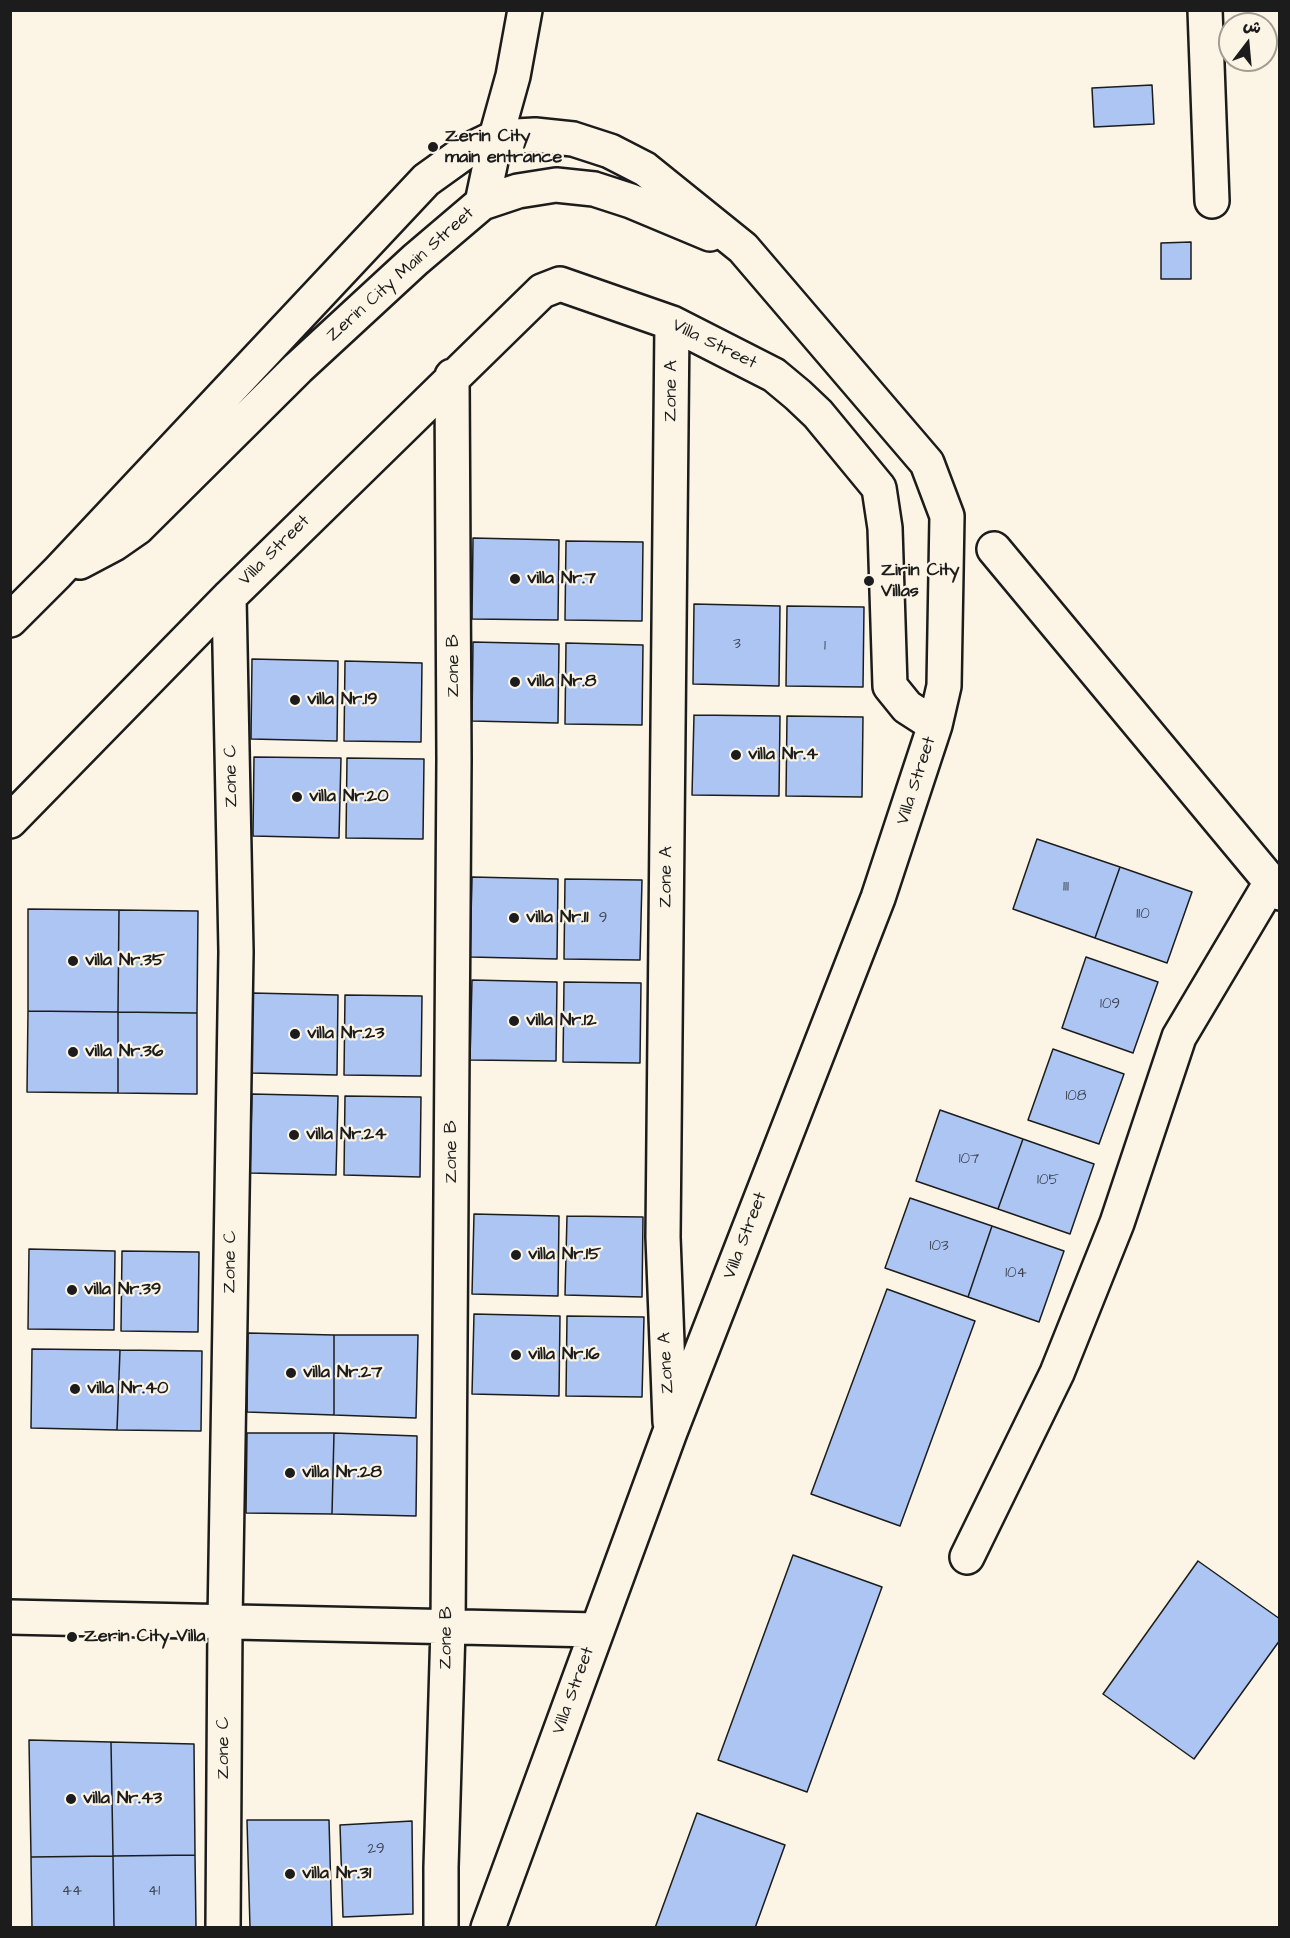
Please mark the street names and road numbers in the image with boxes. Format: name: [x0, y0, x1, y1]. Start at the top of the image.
street label: Zerin City Main Street: [323, 203, 479, 347]
street label: Villa Street: [668, 315, 760, 375]
street label: Zone A: [661, 360, 683, 422]
street label: Villa Street: [235, 511, 315, 591]
street label: Zone B: [443, 635, 465, 697]
street label: Villa Street: [893, 734, 941, 828]
street label: Zone C: [221, 744, 243, 808]
street label: Zone A: [656, 846, 678, 908]
street label: Zone B: [441, 1121, 463, 1183]
street label: Villa Street: [720, 1189, 772, 1283]
street label: Zone C: [220, 1230, 242, 1294]
street label: Zone A: [655, 1332, 679, 1394]
street label: Zone B: [436, 1606, 458, 1670]
street label: Villa Street: [548, 1644, 600, 1738]
street label: Zone C: [213, 1717, 235, 1779]

